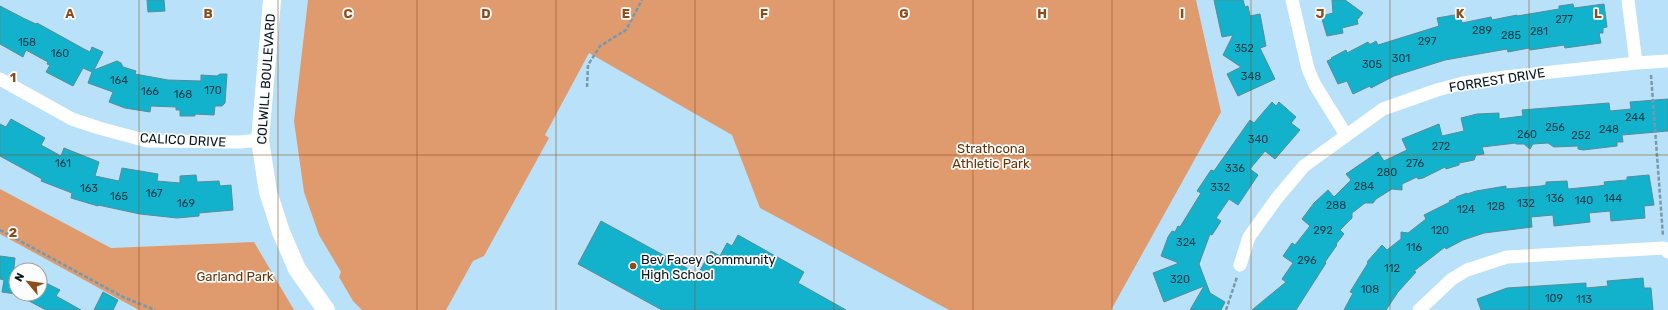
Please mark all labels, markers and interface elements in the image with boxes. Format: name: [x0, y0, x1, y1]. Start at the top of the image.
text: A: [65, 6, 75, 21]
text: B: [203, 6, 213, 21]
text: C: [343, 6, 353, 21]
text: D: [481, 6, 491, 21]
text: E: [622, 6, 630, 21]
text: F: [760, 6, 768, 21]
text: G: [899, 6, 909, 21]
text: H: [1037, 6, 1047, 21]
text: I: [1180, 6, 1184, 21]
text: J: [1316, 6, 1324, 21]
text: K: [1456, 6, 1465, 21]
text: L: [1594, 6, 1602, 21]
street label: COLWILL BOULEVARD: [254, 13, 278, 145]
house number: 277: [1555, 13, 1573, 26]
house number: 289: [1472, 24, 1492, 37]
house number: 281: [1530, 25, 1548, 38]
house number: 285: [1501, 29, 1521, 42]
house number: 297: [1418, 35, 1437, 48]
house number: 158: [18, 36, 36, 49]
house number: 352: [1234, 42, 1254, 55]
house number: 160: [51, 47, 69, 60]
house number: 301: [1392, 52, 1410, 65]
house number: 305: [1362, 58, 1383, 71]
street label: FORREST DRIVE: [1448, 65, 1546, 95]
text: 1: [10, 70, 16, 85]
house number: 348: [1241, 70, 1261, 83]
house number: 164: [110, 74, 128, 87]
house number: 170: [204, 84, 222, 97]
house number: 166: [141, 85, 159, 98]
house number: 168: [174, 88, 192, 101]
house number: 244: [1625, 111, 1645, 124]
house number: 256: [1545, 121, 1565, 134]
house number: 248: [1599, 123, 1619, 136]
house number: 260: [1517, 128, 1537, 141]
house number: 252: [1571, 129, 1591, 142]
street label: CALICO DRIVE: [140, 130, 227, 150]
house number: 340: [1248, 133, 1268, 146]
house number: 272: [1432, 140, 1450, 153]
park label: Strathcona Athletic Park: [952, 141, 1030, 171]
house number: 161: [55, 157, 71, 170]
house number: 276: [1406, 157, 1425, 170]
house number: 336: [1225, 162, 1245, 175]
house number: 280: [1377, 166, 1397, 179]
house number: 284: [1354, 180, 1374, 193]
house number: 332: [1210, 181, 1230, 194]
house number: 163: [80, 182, 98, 195]
house number: 167: [146, 187, 163, 200]
house number: 165: [110, 190, 128, 203]
house number: 136: [1546, 192, 1564, 205]
house number: 144: [1604, 192, 1622, 205]
house number: 140: [1575, 194, 1593, 207]
house number: 169: [177, 197, 195, 210]
house number: 132: [1517, 197, 1535, 210]
house number: 288: [1326, 199, 1346, 212]
house number: 128: [1487, 200, 1505, 213]
house number: 124: [1457, 203, 1475, 216]
house number: 292: [1313, 224, 1333, 237]
house number: 120: [1431, 224, 1449, 237]
text: 2: [9, 225, 17, 240]
house number: 324: [1176, 236, 1196, 249]
house number: 116: [1406, 241, 1422, 254]
place label: Bev Facey Community High School: [641, 252, 776, 283]
house number: 296: [1297, 254, 1317, 267]
marker: Bev Facey Community High School: [628, 261, 638, 271]
north arrow: [8, 262, 48, 302]
house number: 112: [1384, 262, 1400, 275]
park label: Garland Park: [196, 269, 274, 284]
text: N: [12, 271, 27, 284]
house number: 320: [1170, 273, 1190, 286]
house number: 108: [1361, 283, 1379, 296]
house number: 109: [1545, 292, 1563, 305]
house number: 113: [1576, 293, 1592, 306]

